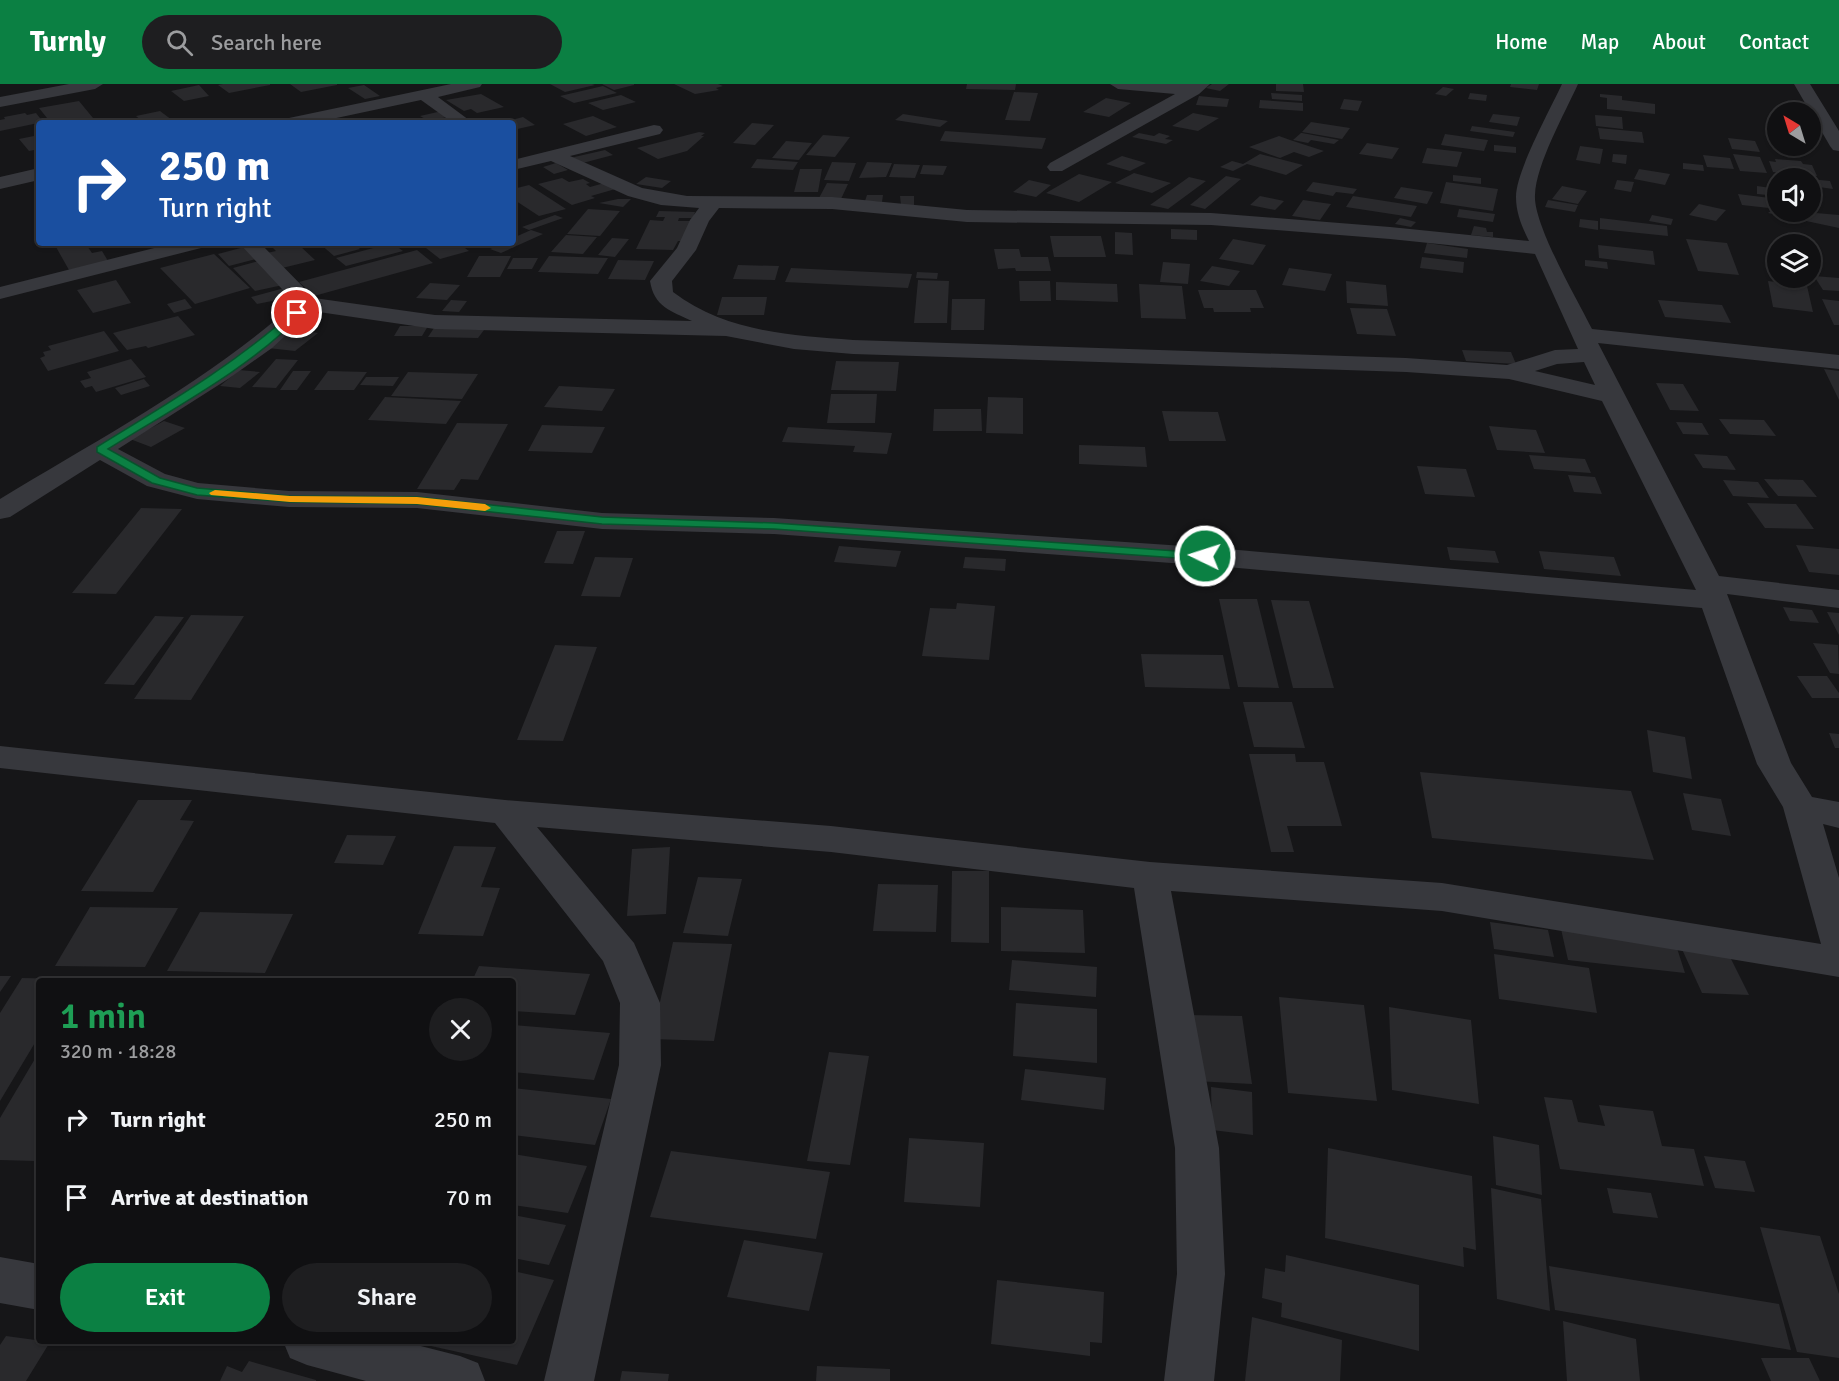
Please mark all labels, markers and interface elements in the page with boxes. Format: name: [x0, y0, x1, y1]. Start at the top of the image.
search box: [142, 15, 562, 69]
text: Turnly: [30, 25, 106, 59]
icon: search: [163, 26, 196, 59]
text: Search here: [211, 29, 322, 56]
text: Home: [1495, 29, 1548, 55]
text: Map: [1581, 29, 1619, 55]
text: About: [1652, 29, 1706, 55]
text: Contact: [1739, 29, 1809, 55]
north arrow: [1767, 102, 1821, 156]
map controls: [1767, 102, 1821, 288]
text: 250 m: [159, 141, 270, 192]
icon: right: [60, 144, 138, 222]
button: sound: [1767, 168, 1821, 222]
text: Turn right: [159, 192, 272, 225]
button: layers: [1767, 234, 1821, 288]
pin: [271, 287, 322, 338]
icon: arrive: [280, 296, 313, 329]
position arrow: [1173, 524, 1237, 588]
text: 1 min: [60, 994, 146, 1039]
button: close: [429, 998, 492, 1061]
text: 320 m · 18:28: [60, 1039, 176, 1064]
icon: right: [60, 1103, 93, 1136]
text: Turn right: [111, 1106, 206, 1133]
text: 250 m: [434, 1106, 492, 1133]
icon: arrive: [60, 1181, 93, 1214]
text: Arrive at destination: [111, 1184, 308, 1211]
text: 70 m: [446, 1184, 492, 1211]
button: Exit: [60, 1263, 270, 1332]
button: Share: [282, 1263, 492, 1332]

